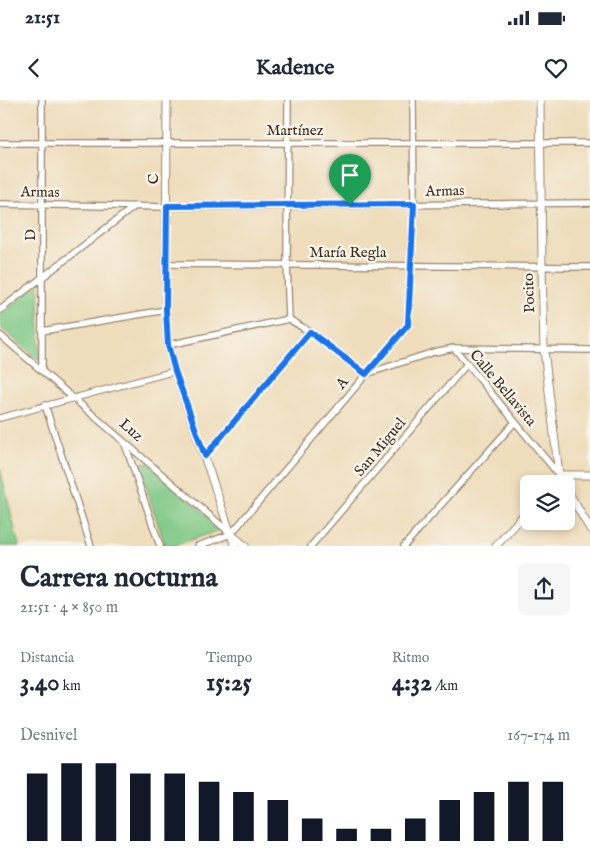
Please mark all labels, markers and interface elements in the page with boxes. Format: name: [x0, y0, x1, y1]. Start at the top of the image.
text: 21:51: [25, 6, 60, 30]
icon: back: [20, 54, 48, 82]
text: Kadence: [256, 54, 334, 82]
icon: heart: [542, 54, 570, 82]
street label: Martínez: [266, 121, 324, 140]
pin: [329, 154, 371, 205]
icon: arrive: [336, 161, 364, 189]
street label: C: [144, 173, 163, 184]
street label: Armas: [424, 181, 465, 201]
street label: Armas: [19, 182, 60, 202]
street label: D: [21, 229, 40, 241]
street label: María Regla: [310, 243, 387, 262]
street label: Pocito: [519, 273, 539, 313]
street label: Calle Bellavista: [465, 346, 541, 431]
street label: A: [331, 372, 353, 394]
street label: San Miguel: [350, 413, 410, 480]
street label: Luz: [115, 415, 147, 446]
map controls: [520, 475, 575, 530]
button: layers: [520, 475, 575, 530]
text: Carrera nocturna: [20, 561, 217, 596]
button: share: [518, 563, 570, 615]
text: 21:51 · 4 × 850 m: [20, 598, 118, 618]
text: Distancia: [20, 649, 74, 667]
text: Tiempo: [206, 649, 252, 667]
text: Ritmo: [392, 649, 429, 667]
text: 3.40: [20, 667, 59, 699]
text: 15:25: [206, 667, 252, 699]
text: 4:32: [392, 667, 432, 699]
text: km: [59, 677, 81, 695]
text: /km: [432, 677, 458, 695]
text: Desnivel: [20, 726, 77, 746]
text: 167–174 m: [507, 726, 570, 746]

